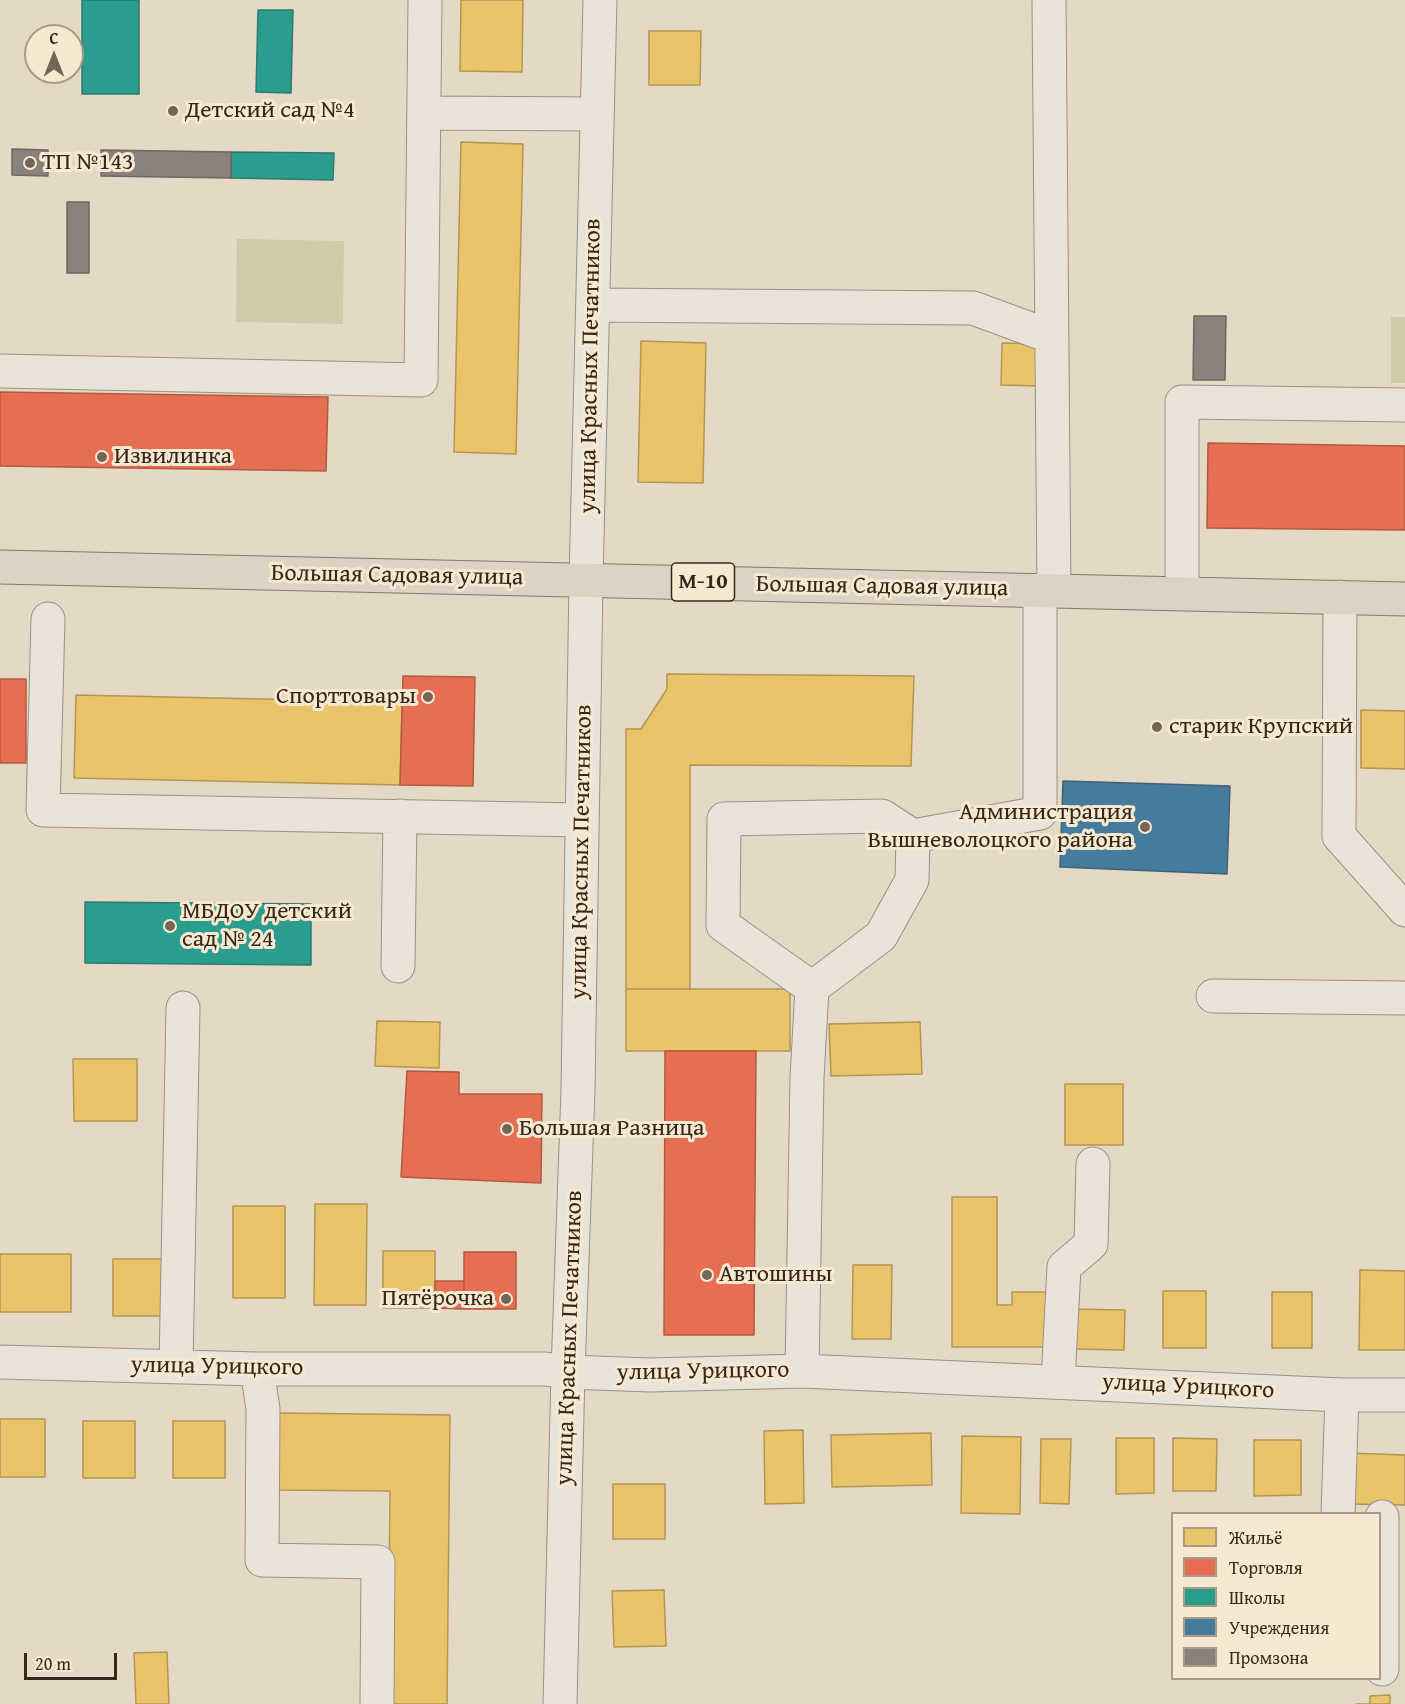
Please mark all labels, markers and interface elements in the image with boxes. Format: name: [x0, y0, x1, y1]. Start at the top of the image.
north arrow: [24, 24, 84, 84]
text: С: [49, 26, 59, 50]
place label: Детский сад №4: [185, 97, 355, 125]
marker: Детский сад №4: [166, 104, 180, 118]
place label: ТП №143: [42, 149, 134, 177]
marker: ТП №143: [23, 156, 37, 170]
street label: улица Красных Печатников: [574, 218, 608, 514]
place label: Извилинка: [114, 443, 232, 471]
marker: Извилинка: [95, 450, 109, 464]
street label: Большая Садовая улица: [271, 559, 523, 593]
road number: М-10: [672, 563, 734, 601]
street label: Большая Садовая улица: [756, 570, 1008, 604]
place label: Спорттовары: [276, 683, 416, 711]
marker: Спорттовары: [421, 690, 435, 704]
street label: улица Красных Печатников: [565, 704, 599, 1000]
place label: старик Крупский: [1169, 713, 1353, 741]
marker: старик Крупский: [1150, 720, 1164, 734]
place label: Администрация Вышневолоцкого района: [867, 799, 1133, 855]
marker: Администрация Вышневолоцкого района: [1138, 820, 1152, 834]
place label: МБДОУ детский сад № 24: [182, 898, 352, 954]
marker: МБДОУ детский сад № 24: [163, 919, 177, 933]
place label: Большая Разница: [519, 1115, 704, 1143]
marker: Большая Разница: [500, 1122, 514, 1136]
street label: улица Красных Печатников: [550, 1190, 590, 1486]
place label: Автошины: [719, 1261, 832, 1289]
marker: Автошины: [700, 1268, 714, 1282]
place label: Пятёрочка: [382, 1285, 494, 1313]
marker: Пятёрочка: [499, 1292, 513, 1306]
street label: улица Урицкого: [130, 1351, 304, 1383]
street label: улица Урицкого: [616, 1356, 790, 1388]
street label: улица Урицкого: [1101, 1368, 1275, 1406]
legend: [1171, 1512, 1381, 1680]
text: Жильё: [1229, 1524, 1283, 1551]
text: Торговля: [1229, 1554, 1303, 1581]
text: Школы: [1229, 1584, 1285, 1611]
text: Учреждения: [1229, 1614, 1329, 1641]
scale bar: [27, 1641, 120, 1679]
text: Промзона: [1229, 1644, 1308, 1671]
text: 20 m: [35, 1650, 71, 1677]

